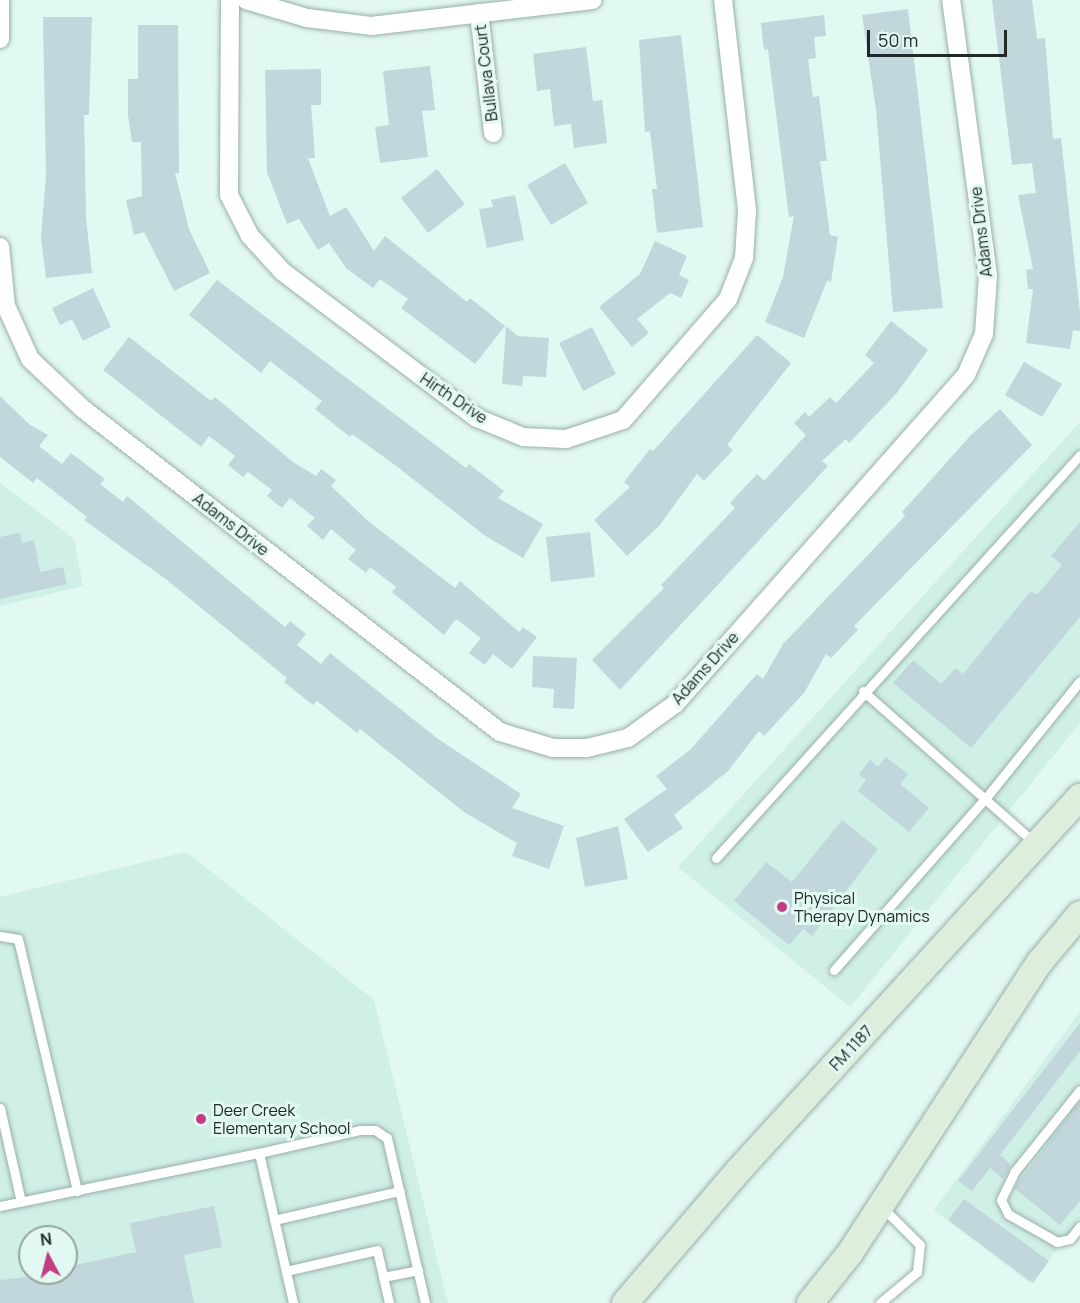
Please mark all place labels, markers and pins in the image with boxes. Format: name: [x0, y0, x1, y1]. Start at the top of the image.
place label: Physical Therapy Dynamics: [794, 888, 930, 926]
marker: Physical Therapy Dynamics: [775, 900, 789, 914]
place label: Deer Creek Elementary School: [213, 1100, 351, 1138]
marker: Deer Creek Elementary School: [194, 1112, 208, 1126]

